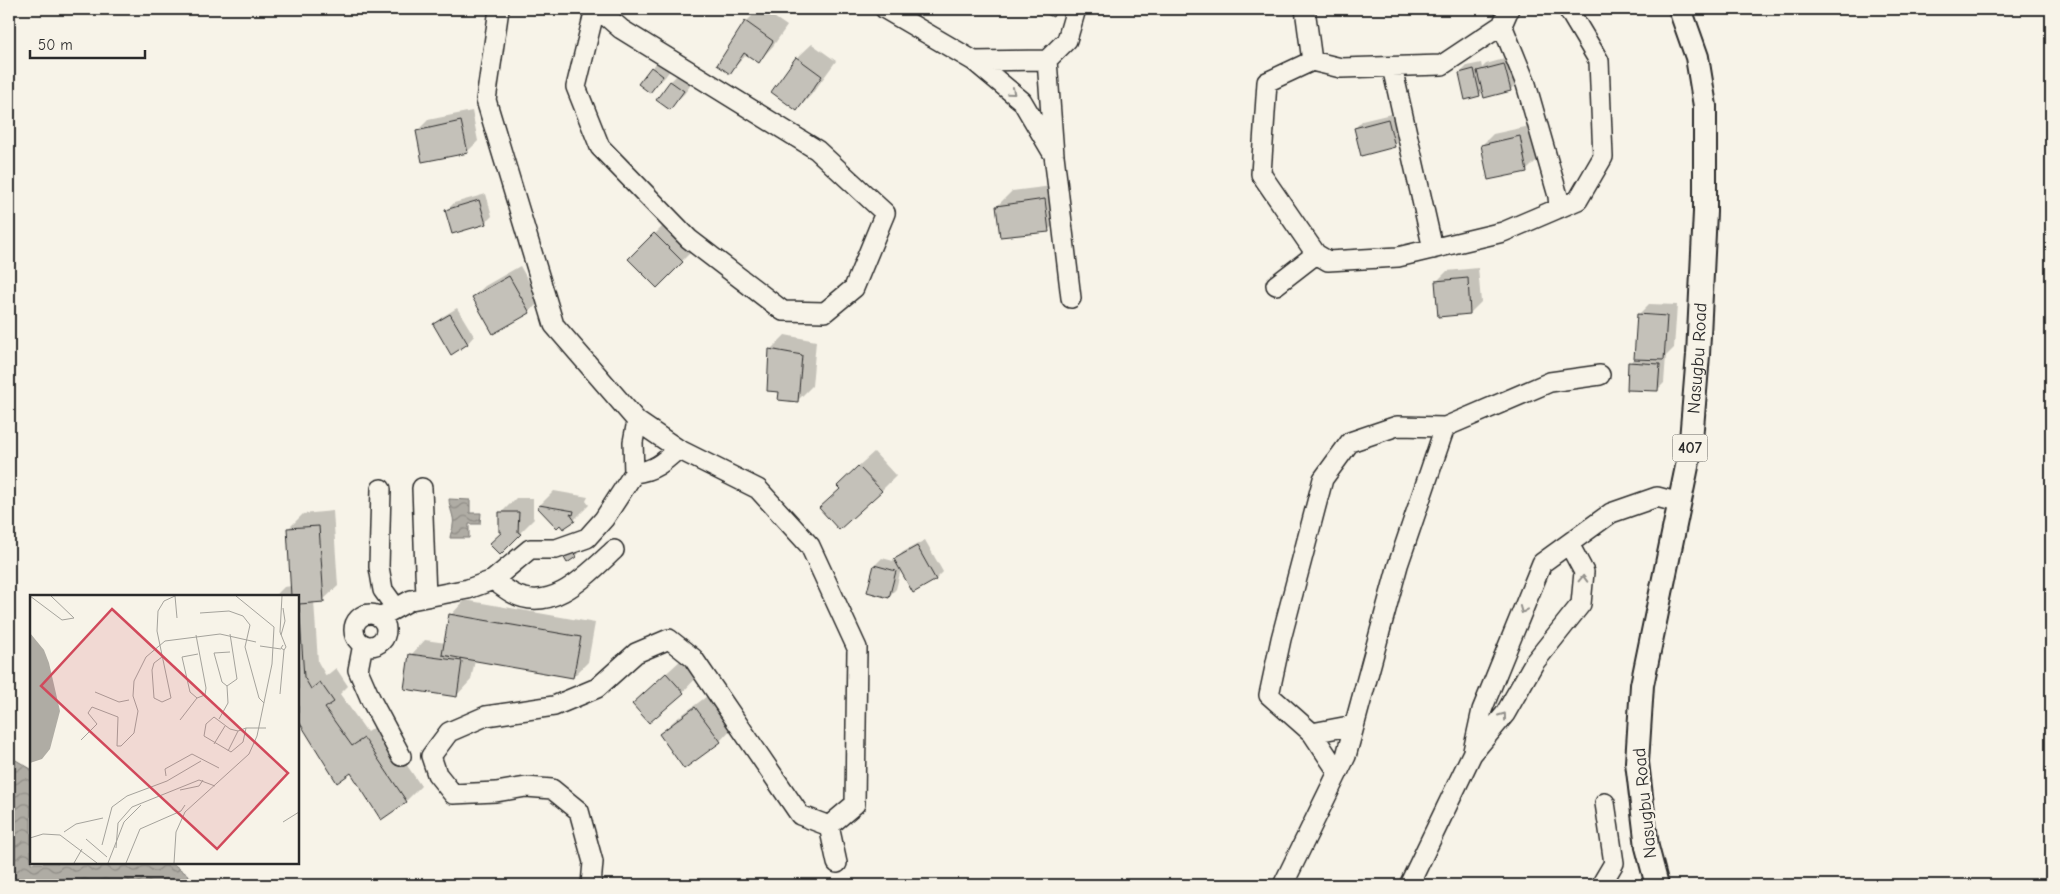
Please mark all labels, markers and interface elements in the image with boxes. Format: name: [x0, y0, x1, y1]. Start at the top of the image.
scale bar: [30, 28, 145, 60]
text: 50 m: [38, 36, 73, 54]
one-way arrow: [1006, 87, 1015, 95]
street label: Nasugbu Road: [1683, 302, 1711, 415]
road number: 407: [1672, 434, 1708, 462]
one-way arrow: [1578, 575, 1588, 582]
inset map: [30, 595, 299, 864]
one-way arrow: [1519, 605, 1529, 614]
one-way arrow: [1497, 712, 1506, 722]
street label: Nasugbu Road: [1629, 747, 1661, 859]

